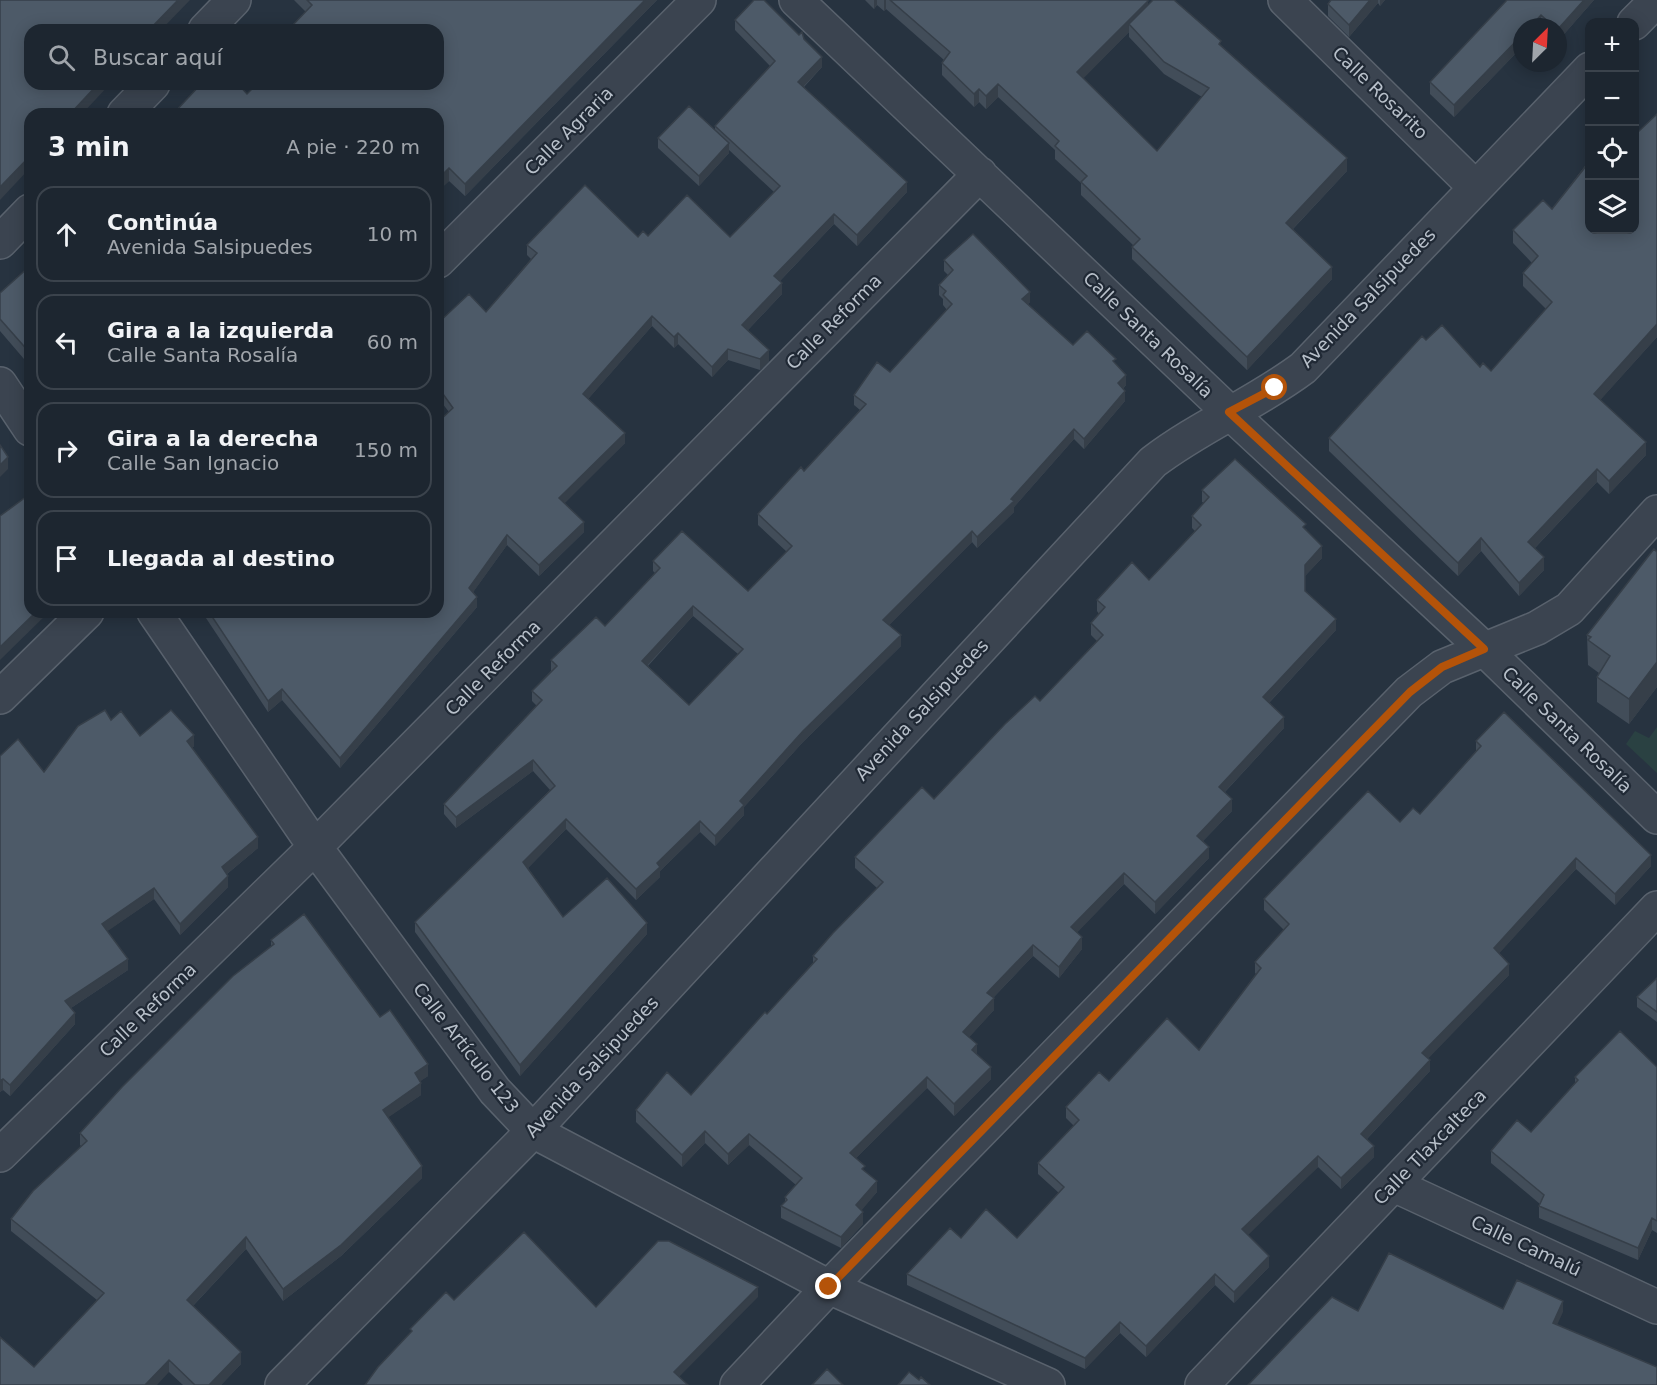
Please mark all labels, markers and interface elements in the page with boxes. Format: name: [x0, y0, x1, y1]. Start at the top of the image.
north arrow: [1513, 18, 1567, 72]
map controls: [1585, 18, 1639, 234]
button: +: [1585, 18, 1639, 72]
search box: [24, 24, 444, 90]
icon: search: [45, 41, 78, 74]
street label: Calle Rosarito: [1328, 42, 1432, 143]
text: Buscar aquí: [93, 45, 223, 70]
button: −: [1585, 72, 1639, 126]
street label: Calle Agraria: [520, 82, 617, 179]
button: locate: [1585, 126, 1639, 180]
text: 3 min: [48, 132, 130, 162]
text: A pie · 220 m: [286, 135, 420, 159]
button: layers: [1585, 180, 1639, 234]
text: Continúa: [107, 210, 218, 235]
icon: ahead: [50, 218, 83, 251]
text: 10 m: [367, 222, 418, 246]
street label: Avenida Salsipuedes: [1296, 224, 1440, 372]
text: Avenida Salsipuedes: [107, 235, 313, 259]
street label: Calle Santa Rosalía: [1079, 267, 1218, 402]
street label: Calle Reforma: [782, 270, 886, 374]
text: Gira a la izquierda: [107, 318, 334, 343]
icon: left: [50, 326, 83, 359]
text: 60 m: [367, 330, 418, 354]
text: Calle Santa Rosalía: [107, 343, 298, 367]
route start: [1261, 374, 1287, 400]
text: Gira a la derecha: [107, 426, 319, 451]
icon: right: [50, 434, 83, 467]
text: 150 m: [354, 438, 418, 462]
text: Calle San Ignacio: [107, 451, 279, 475]
icon: arrive: [50, 542, 83, 575]
text: Llegada al destino: [107, 546, 335, 571]
street label: Calle Reforma: [441, 616, 545, 720]
street label: Avenida Salsipuedes: [851, 635, 992, 785]
street label: Calle Santa Rosalía: [1498, 662, 1637, 797]
street label: Calle Reforma: [95, 958, 200, 1061]
street label: Calle Artículo 123: [409, 978, 524, 1117]
street label: Avenida Salsipuedes: [521, 992, 662, 1142]
street label: Calle Tlaxcalteca: [1369, 1084, 1490, 1209]
street label: Calle Camalú: [1468, 1211, 1585, 1280]
route end: [815, 1273, 841, 1299]

